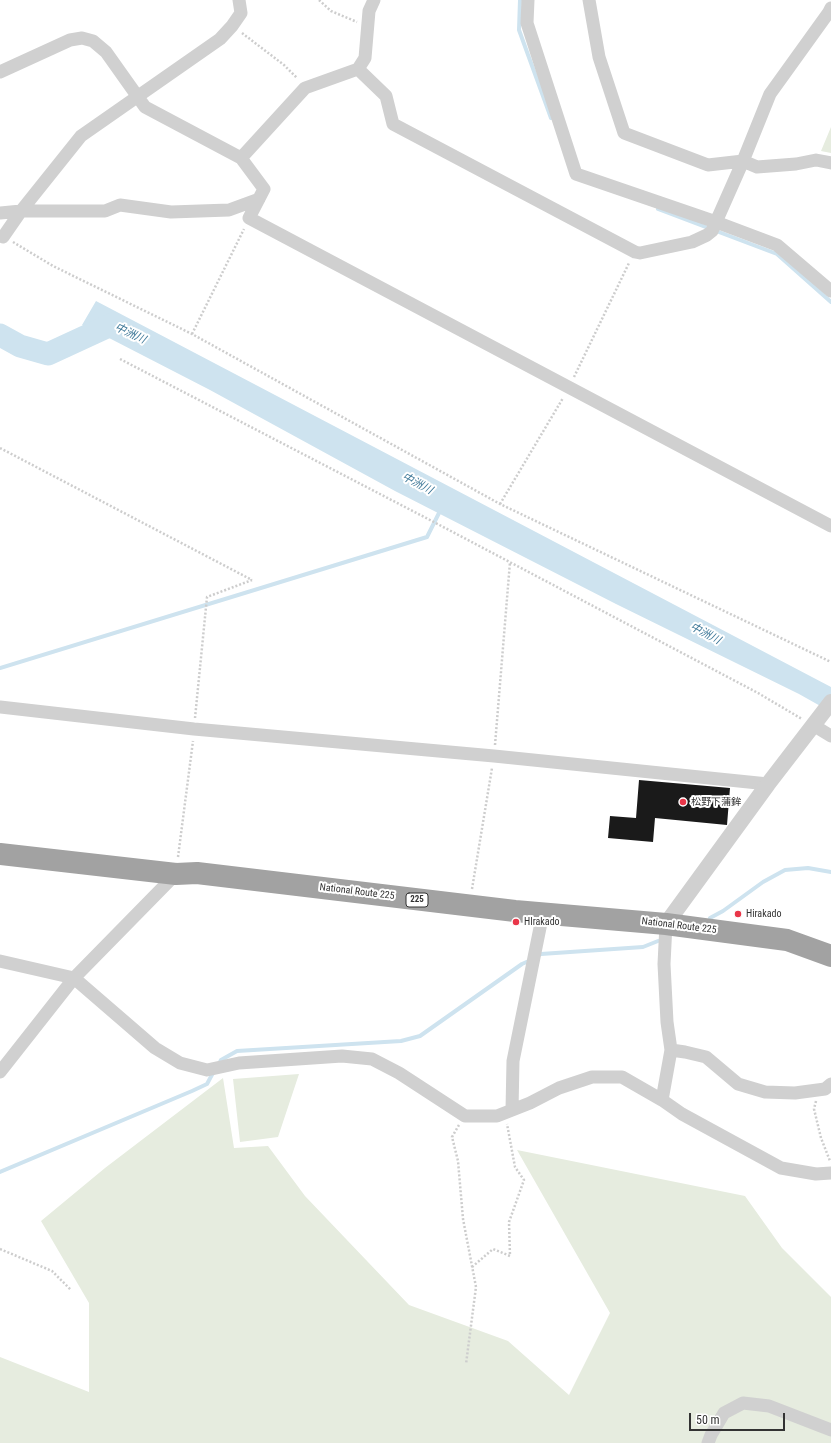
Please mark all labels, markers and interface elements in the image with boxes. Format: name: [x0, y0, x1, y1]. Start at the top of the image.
water label: 中洲川: [112, 321, 148, 347]
water label: 中洲川: [399, 470, 435, 498]
water label: 中洲川: [687, 620, 723, 648]
place label: 松野下蒲鉾: [691, 796, 741, 808]
marker: 松野下蒲鉾: [678, 797, 688, 807]
street label: National Route 225: [319, 881, 395, 903]
road number: 225: [406, 893, 428, 907]
place label: Hirakado: [746, 908, 781, 920]
marker: Hirakado: [733, 909, 743, 919]
street label: National Route 225: [641, 915, 717, 937]
place label: HIrakado: [524, 916, 560, 928]
marker: HIrakado: [511, 917, 521, 927]
scale bar: [691, 1405, 787, 1431]
text: 50 m: [696, 1413, 720, 1427]

